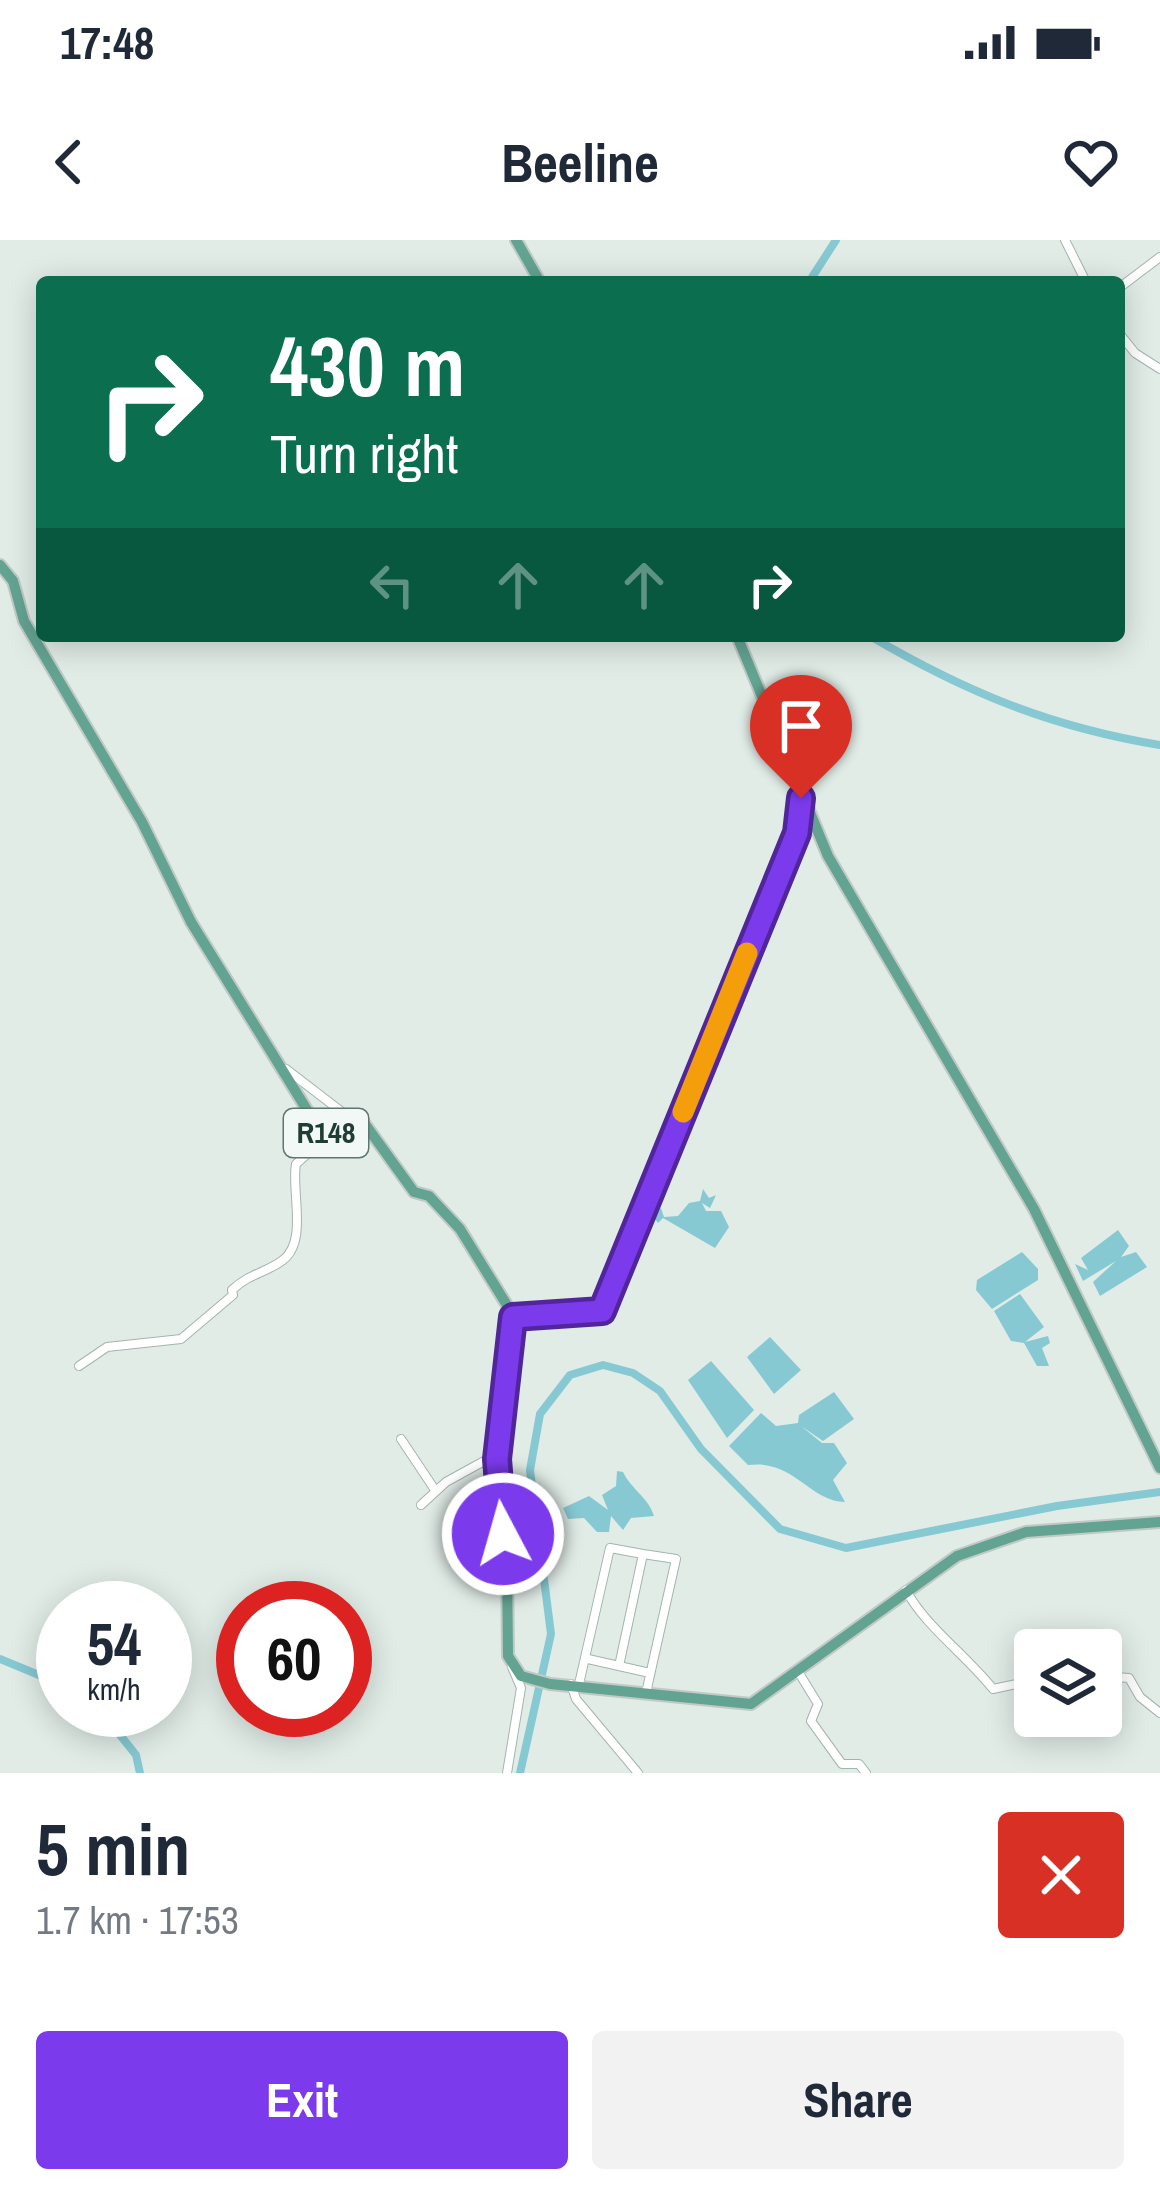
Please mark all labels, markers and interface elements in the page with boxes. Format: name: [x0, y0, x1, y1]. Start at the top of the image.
text: 17:48: [60, 12, 154, 73]
text: Beeline: [501, 126, 659, 199]
icon: back: [36, 129, 102, 195]
icon: heart: [1058, 129, 1124, 195]
text: 430 m: [270, 309, 465, 422]
icon: right: [72, 324, 228, 480]
text: Turn right: [270, 417, 458, 490]
icon: left: [359, 552, 425, 618]
icon: ahead: [485, 552, 551, 618]
icon: ahead: [611, 552, 677, 618]
icon: right: [737, 552, 803, 618]
pin: [750, 675, 852, 798]
icon: arrive: [768, 693, 834, 759]
road number: R148: [284, 1109, 368, 1157]
position arrow: [440, 1471, 566, 1597]
speed limit sign: 60: [216, 1581, 372, 1737]
text: 54: [87, 1603, 141, 1684]
map controls: [1014, 1629, 1122, 1737]
button: layers: [1014, 1629, 1122, 1737]
text: km/h: [87, 1669, 141, 1709]
text: 5 min: [36, 1800, 190, 1897]
button: close: [998, 1812, 1124, 1938]
text: 1.7 km · 17:53: [36, 1894, 239, 1946]
button: Exit: [36, 2031, 568, 2169]
button: Share: [592, 2031, 1124, 2169]

